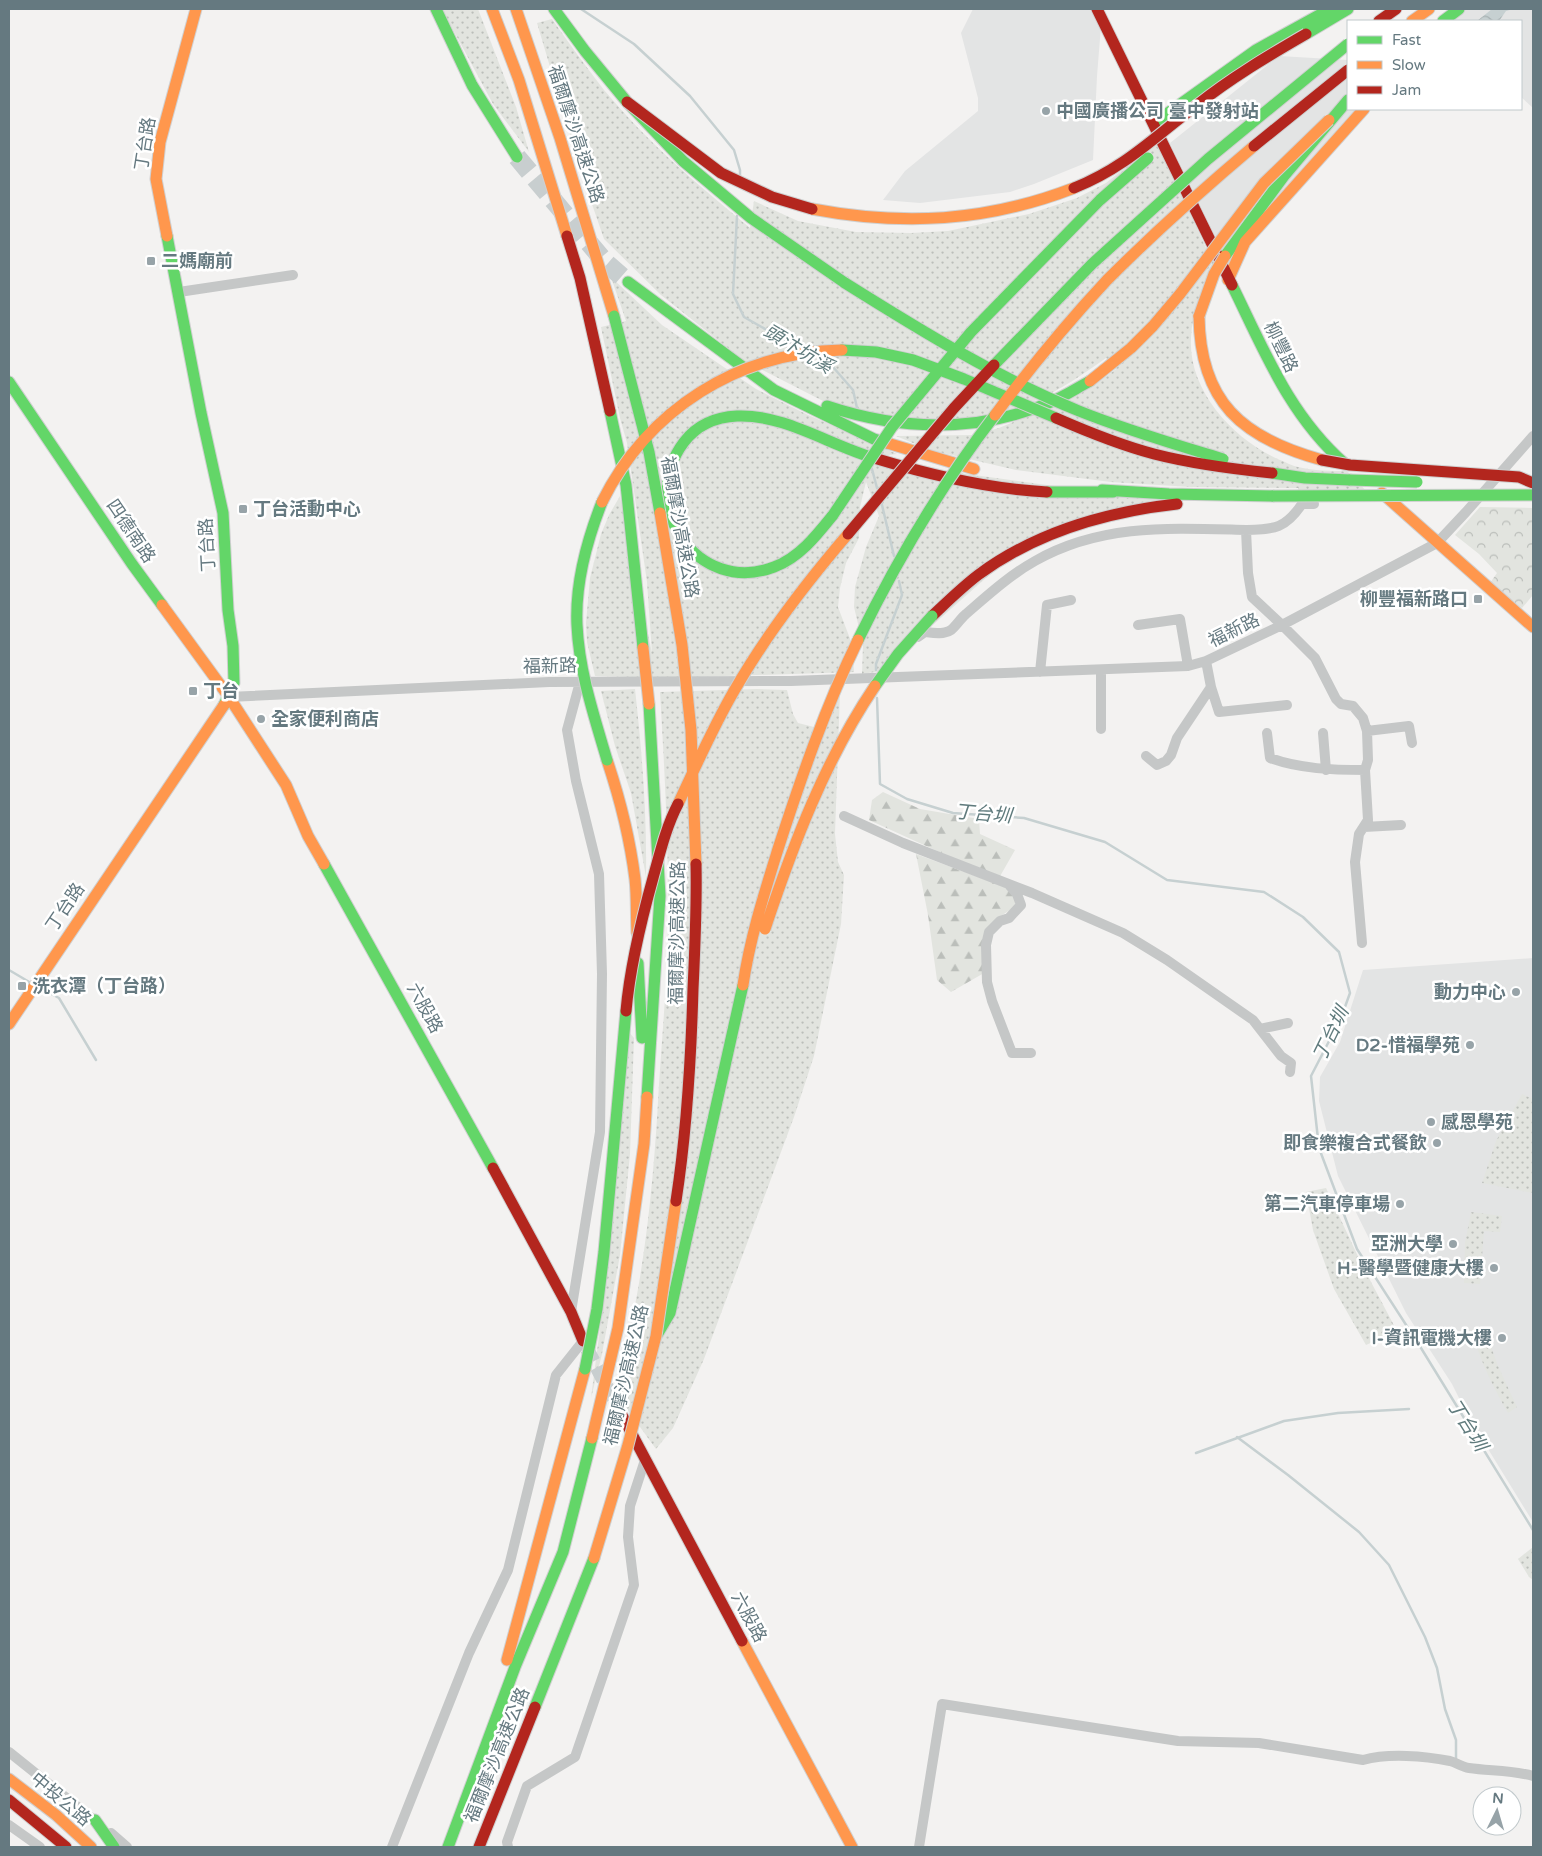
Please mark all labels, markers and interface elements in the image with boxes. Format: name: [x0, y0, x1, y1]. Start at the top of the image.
legend: [1347, 20, 1522, 110]
text: Fast: [1392, 31, 1422, 49]
text: Slow: [1392, 56, 1426, 74]
street label: 福爾摩沙高速公路: [543, 62, 609, 206]
text: Jam: [1392, 81, 1421, 99]
place label: 中國廣播公司 臺中發射站: [1056, 100, 1259, 122]
marker: 中國廣播公司 臺中發射站: [1040, 105, 1052, 117]
street label: 丁台路: [130, 116, 160, 172]
place label: 二媽廟前: [161, 250, 233, 272]
marker: 二媽廟前: [145, 255, 157, 267]
street label: 柳豐路: [1259, 318, 1303, 376]
water label: 頭汴坑溪: [760, 320, 839, 380]
street label: 福爾摩沙高速公路: [657, 454, 703, 600]
street label: 四德南路: [102, 495, 160, 567]
place label: 丁台活動中心: [253, 498, 361, 520]
marker: 丁台活動中心: [237, 503, 249, 515]
street label: 丁台路: [195, 517, 219, 573]
place label: 柳豐福新路口: [1360, 588, 1468, 610]
marker: 柳豐福新路口: [1472, 593, 1484, 605]
street label: 福新路: [1205, 608, 1263, 652]
street label: 福新路: [523, 655, 577, 677]
place label: 丁台: [203, 680, 239, 702]
marker: 丁台: [187, 685, 199, 697]
place label: 全家便利商店: [271, 708, 379, 730]
marker: 全家便利商店: [255, 713, 267, 725]
water label: 丁台圳: [954, 801, 1015, 828]
street label: 福爾摩沙高速公路: [665, 861, 689, 1005]
street label: 丁台路: [41, 878, 89, 936]
place label: 洗衣潭（丁台路）: [32, 975, 176, 997]
street label: 六股路: [402, 979, 448, 1037]
marker: 洗衣潭（丁台路）: [16, 980, 28, 992]
place label: 動力中心: [1434, 981, 1506, 1003]
marker: 動力中心: [1510, 986, 1522, 998]
water label: 丁台圳: [1309, 1001, 1355, 1064]
place label: D2-惜福學苑: [1356, 1034, 1460, 1056]
marker: D2-惜福學苑: [1464, 1039, 1476, 1051]
place label: 感恩學苑: [1441, 1111, 1513, 1133]
marker: 感恩學苑: [1425, 1116, 1437, 1128]
place label: 即食樂複合式餐飲: [1283, 1132, 1427, 1154]
marker: 即食樂複合式餐飲: [1431, 1137, 1443, 1149]
place label: 第二汽車停車場: [1264, 1193, 1390, 1215]
marker: 第二汽車停車場: [1394, 1198, 1406, 1210]
place label: 亞洲大學: [1371, 1233, 1443, 1255]
marker: 亞洲大學: [1447, 1238, 1459, 1250]
place label: H-醫學暨健康大樓: [1337, 1257, 1484, 1279]
marker: H-醫學暨健康大樓: [1488, 1262, 1500, 1274]
street label: 福爾摩沙高速公路: [599, 1302, 653, 1448]
place label: I-資訊電機大樓: [1372, 1327, 1492, 1349]
marker: I-資訊電機大樓: [1496, 1332, 1508, 1344]
water label: 丁台圳: [1443, 1395, 1493, 1458]
street label: 六股路: [727, 1588, 771, 1646]
street label: 福爾摩沙高速公路: [460, 1684, 534, 1826]
street label: 中投公路: [26, 1767, 96, 1831]
north arrow: [1472, 1786, 1522, 1836]
text: N: [1492, 1790, 1504, 1808]

